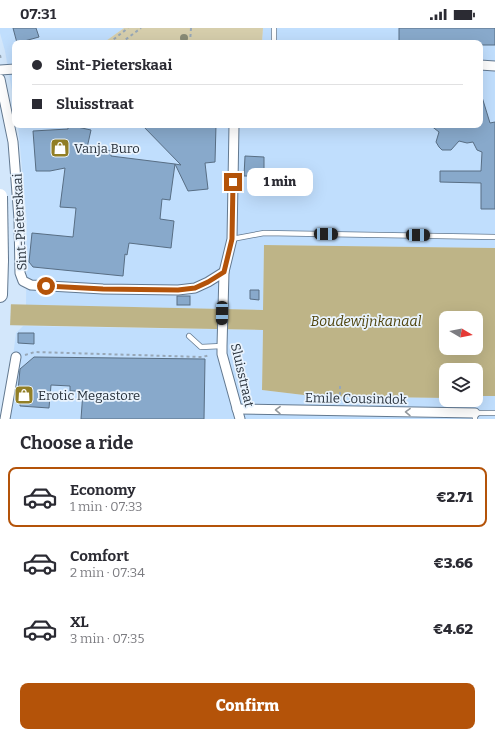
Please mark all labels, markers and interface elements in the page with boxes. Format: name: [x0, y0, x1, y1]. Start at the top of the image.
text: 07:31: [20, 5, 56, 23]
text: Sint-Pieterskaai: [56, 56, 172, 74]
text: Sluisstraat: [56, 95, 134, 113]
shop icon: Vanja Buro: [49, 137, 71, 159]
place label: Vanja Buro: [74, 141, 140, 156]
callout: 1 min: [247, 168, 313, 196]
street label: Sint-Pieterskaai: [9, 173, 30, 271]
route end: [224, 173, 242, 191]
text: 1 min: [263, 174, 297, 189]
car: [314, 228, 338, 240]
car: [406, 229, 430, 241]
route start: [37, 277, 55, 295]
car: [216, 301, 228, 325]
north arrow: [439, 311, 483, 355]
map controls: [439, 311, 483, 407]
water label: Boudewijnkanaal: [311, 313, 422, 330]
street label: Sluisstraat: [228, 342, 257, 409]
button: layers: [439, 363, 483, 407]
shop icon: Erotic Megastore: [13, 384, 35, 406]
place label: Erotic Megastore: [38, 388, 140, 403]
street label: Emile Cousindok: [305, 390, 408, 407]
one-way arrow: [275, 406, 281, 414]
one-way arrow: [405, 408, 411, 416]
text: Choose a ride: [20, 432, 133, 454]
icon: car: [22, 479, 58, 515]
text: Economy: [70, 481, 136, 499]
text: €2.71: [436, 488, 473, 506]
text: 1 min · 07:33: [70, 499, 143, 514]
icon: car: [22, 545, 58, 581]
text: Comfort: [70, 547, 129, 565]
text: €3.66: [434, 554, 473, 572]
text: 2 min · 07:34: [70, 565, 145, 580]
icon: car: [22, 611, 58, 647]
text: XL: [70, 613, 89, 631]
text: €4.62: [433, 620, 473, 638]
text: 3 min · 07:35: [70, 631, 144, 646]
button: Confirm: [20, 683, 475, 729]

